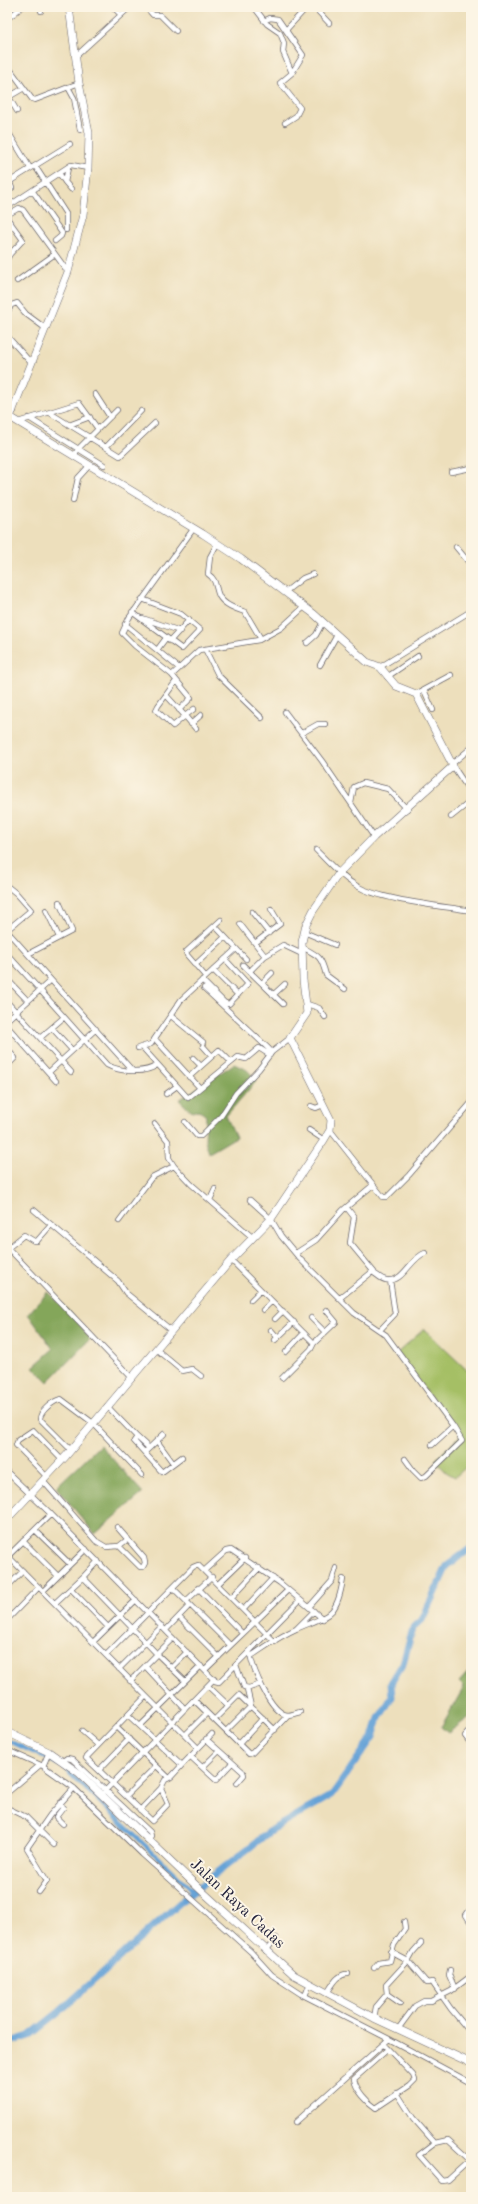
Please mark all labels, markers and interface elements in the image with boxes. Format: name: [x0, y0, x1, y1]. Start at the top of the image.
street label: Jalan Raya Cadas: [187, 1856, 288, 1952]

